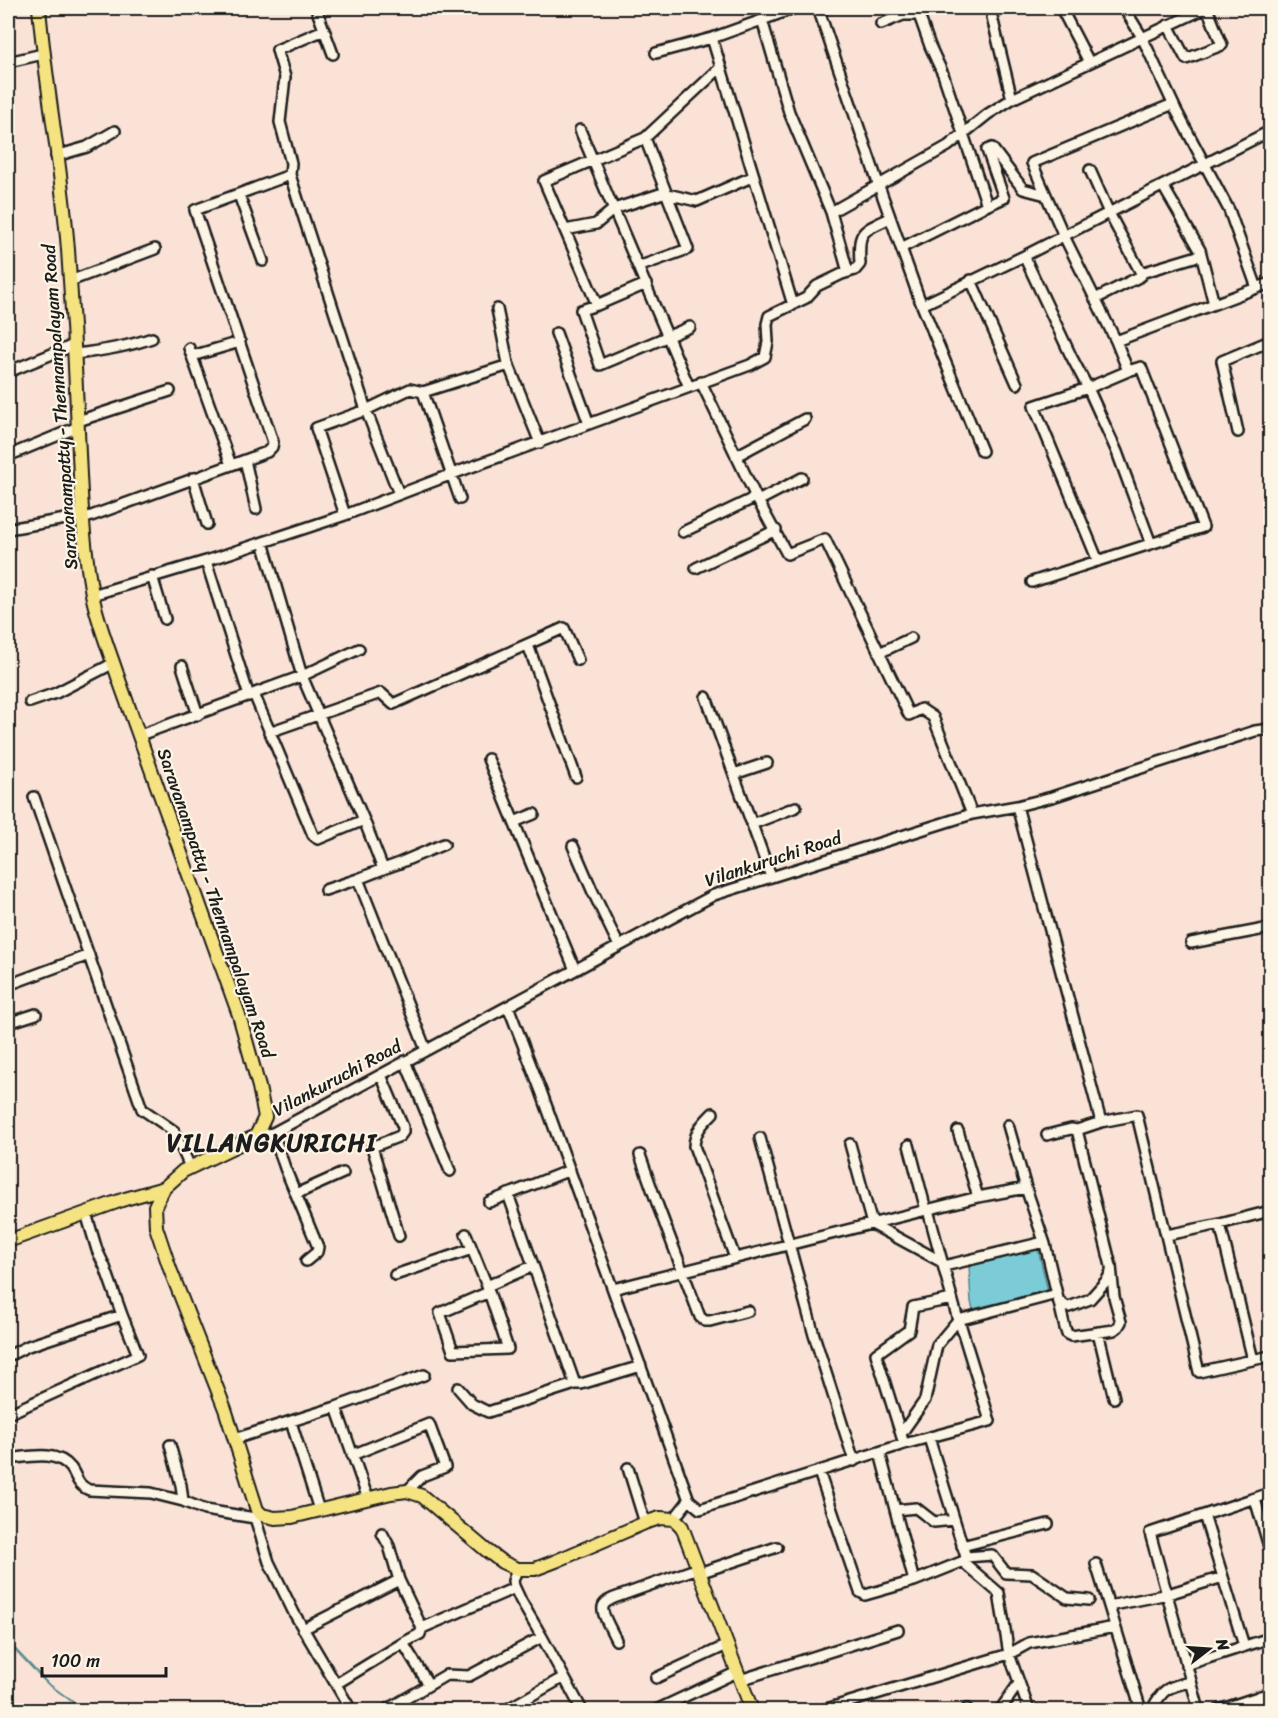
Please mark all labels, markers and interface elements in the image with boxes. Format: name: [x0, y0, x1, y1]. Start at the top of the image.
street label: Saravanampatty - Thennampalayam Road: [33, 242, 87, 571]
street label: Saravanampatty - Thennampalayam Road: [148, 744, 285, 1064]
street label: Vilankuruchi Road: [700, 821, 847, 896]
street label: Vilankuruchi Road: [267, 1030, 409, 1126]
district label: VILLANGKURICHI: [167, 1122, 378, 1164]
north arrow: [1179, 1619, 1239, 1679]
text: N: [1207, 1634, 1239, 1655]
scale bar: [42, 1640, 166, 1678]
text: 100 m: [51, 1645, 100, 1677]

